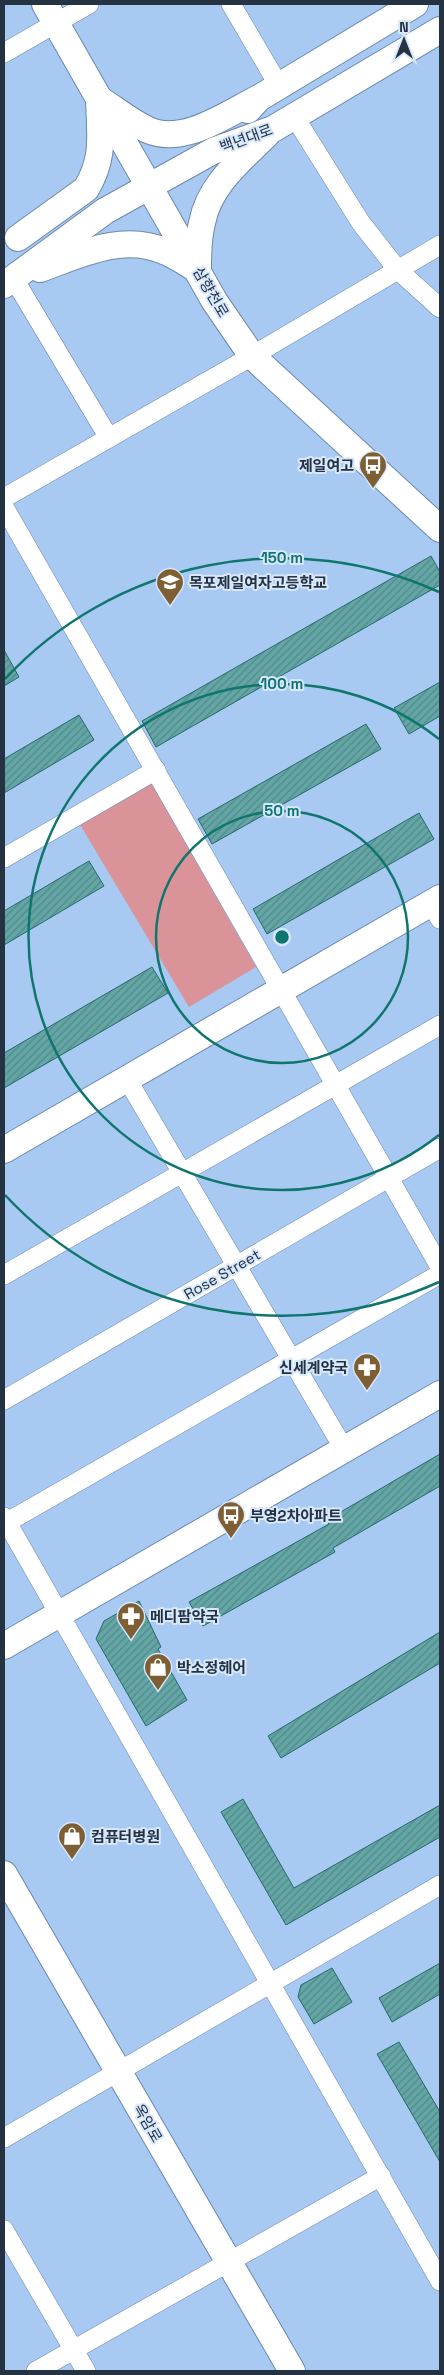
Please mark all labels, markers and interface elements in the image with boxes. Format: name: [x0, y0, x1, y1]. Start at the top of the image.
north arrow: [379, 15, 429, 65]
text: N: [399, 18, 409, 36]
street label: 백년대로: [217, 120, 275, 156]
street label: 삼향천로: [189, 263, 233, 321]
bus stop icon: 제일여고: [358, 450, 388, 489]
place label: 제일여고: [299, 456, 354, 475]
text: 150 m: [261, 548, 303, 567]
school or university icon: 목포제일여자고등학교: [155, 567, 185, 606]
place label: 목포제일여자고등학교: [189, 573, 327, 592]
text: 100 m: [261, 674, 303, 693]
text: 50 m: [264, 801, 300, 820]
centre of rings: [273, 928, 291, 946]
street label: Rose Street: [180, 1244, 264, 1304]
pharmacy icon: 신세계약국: [352, 1352, 382, 1391]
place label: 신세계약국: [279, 1358, 348, 1377]
bus stop icon: 부영2차아파트: [216, 1500, 246, 1539]
place label: 부영2차아파트: [250, 1506, 342, 1525]
pharmacy icon: 메디팜약국: [116, 1601, 146, 1640]
place label: 메디팜약국: [150, 1607, 219, 1626]
shop icon: 박소정헤어: [143, 1652, 173, 1691]
place label: 박소정헤어: [177, 1658, 246, 1677]
shop icon: 컴퓨터병원: [57, 1821, 87, 1860]
place label: 컴퓨터병원: [91, 1827, 160, 1846]
street label: 옥암로: [129, 2100, 167, 2146]

